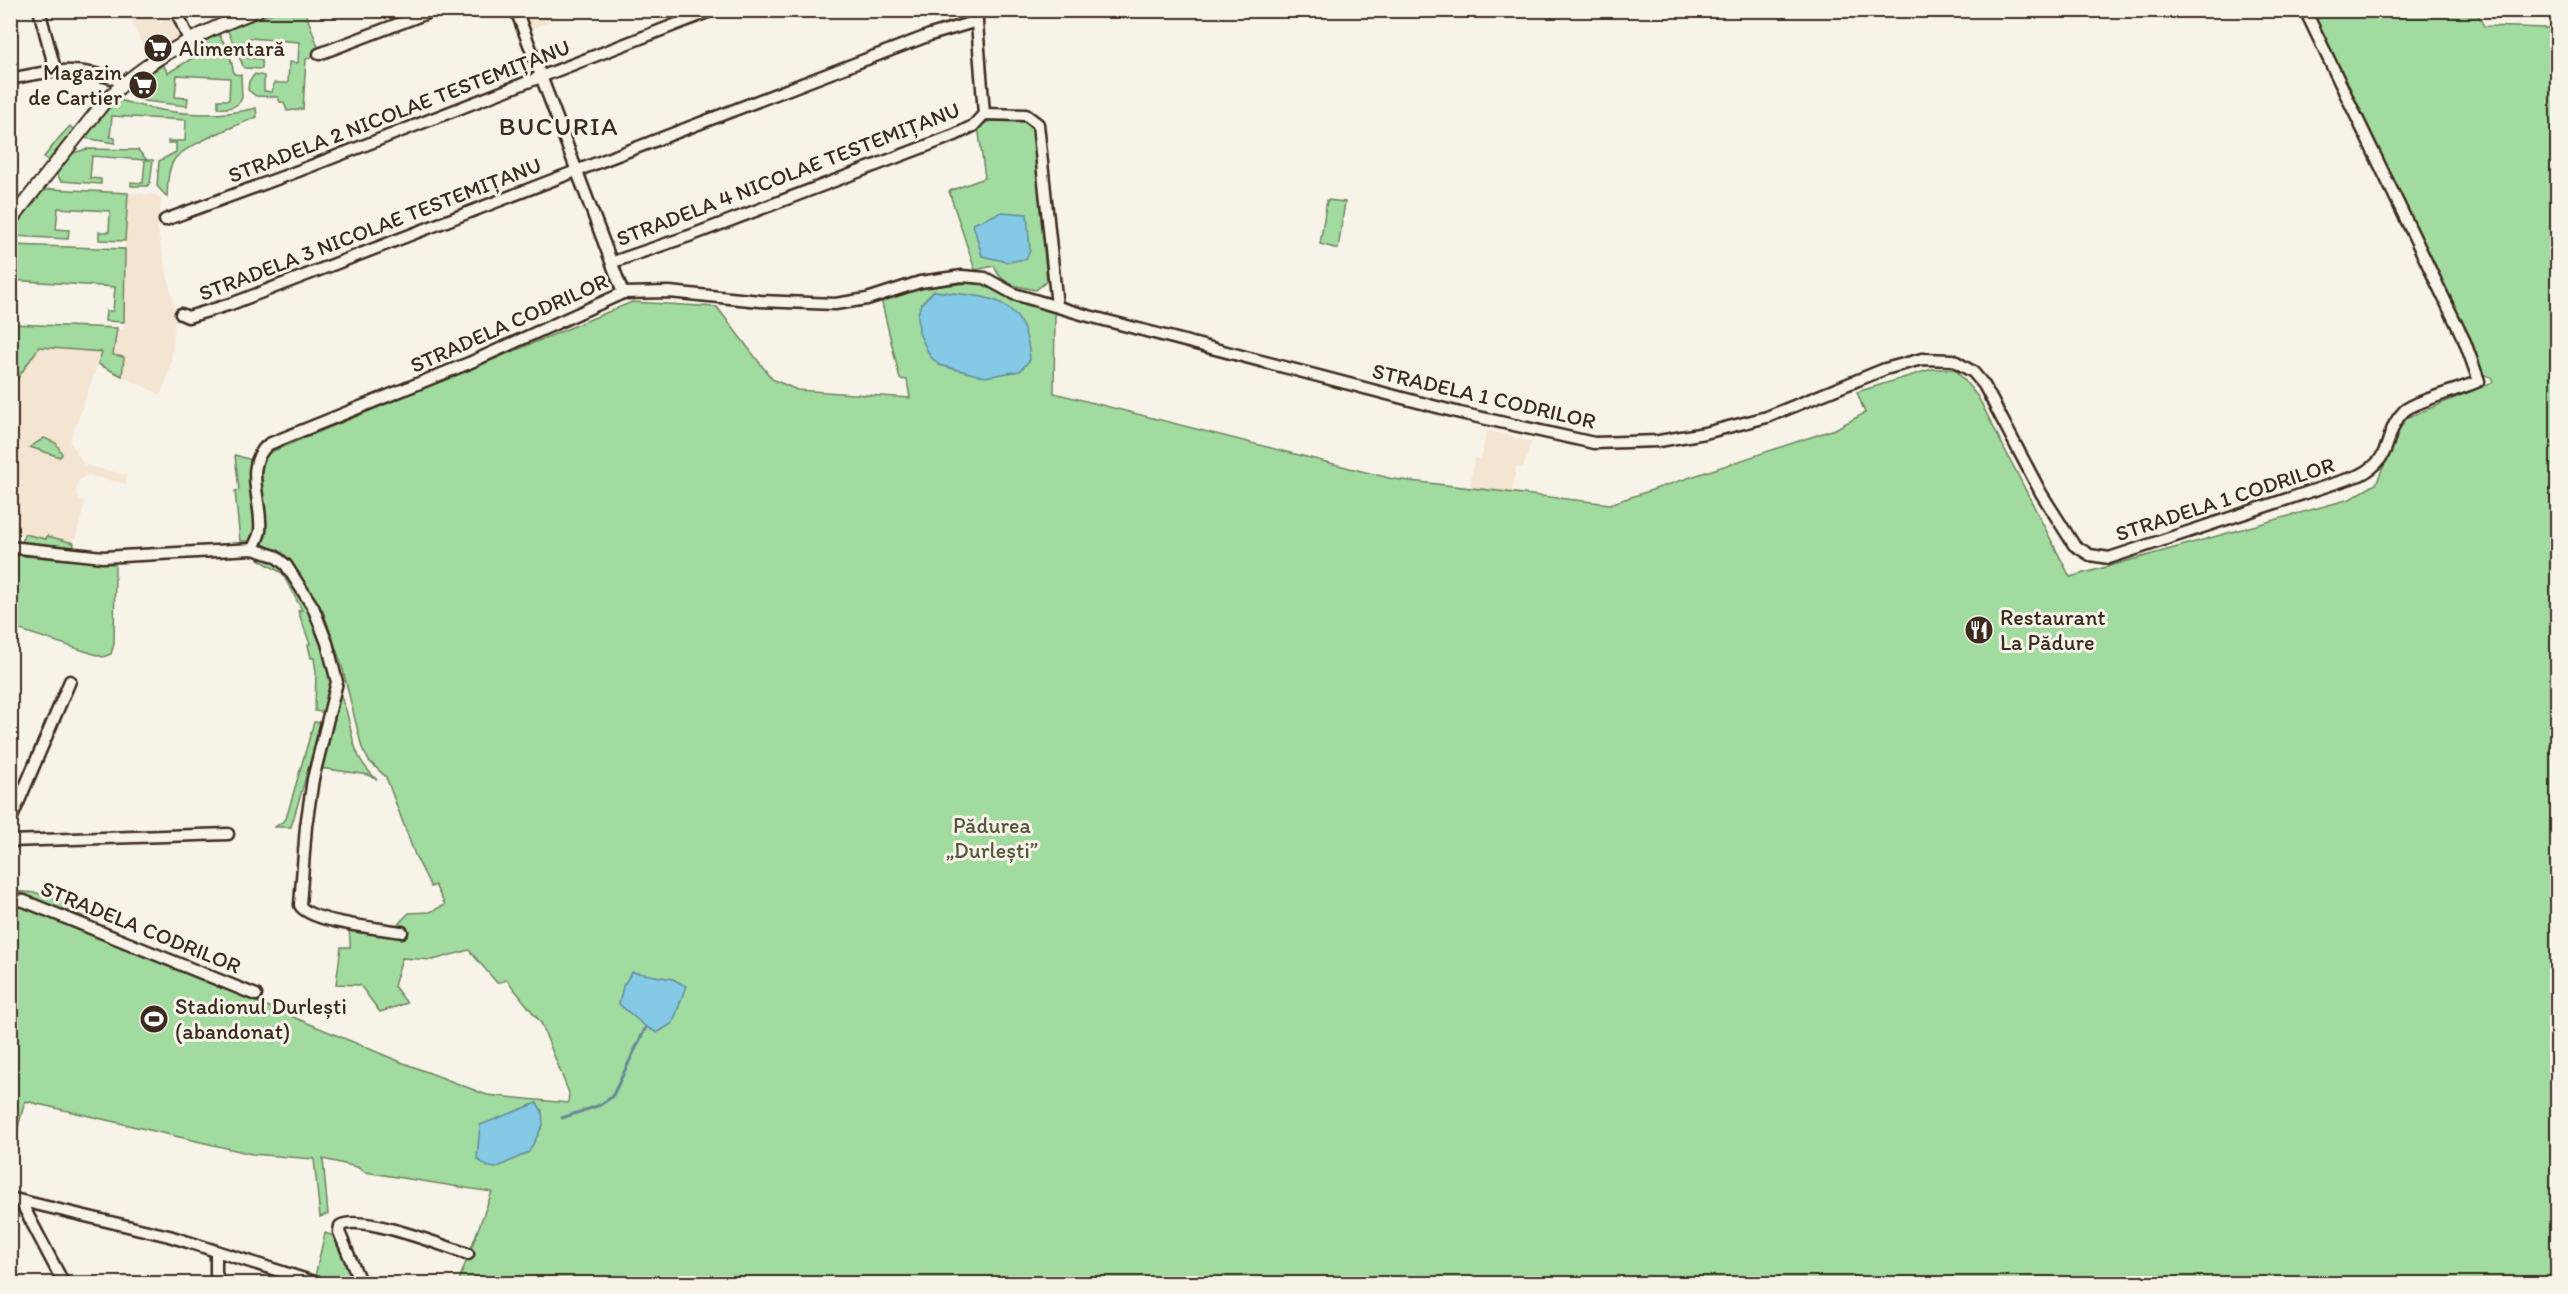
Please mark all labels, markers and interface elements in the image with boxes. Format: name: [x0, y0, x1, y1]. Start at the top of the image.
supermarket icon: Alimentară: [142, 32, 174, 64]
street label: STRADELA 2 NICOLAE TESTEMIȚANU: [224, 33, 574, 189]
place label: Alimentară: [179, 35, 286, 62]
place label: Magazin de Cartier: [28, 59, 123, 111]
supermarket icon: Magazin de Cartier: [127, 69, 159, 101]
street label: STRADELA 4 NICOLAE TESTEMIȚANU: [612, 96, 964, 252]
district label: BUCURIA: [499, 110, 619, 142]
street label: STRADELA 3 NICOLAE TESTEMIȚANU: [195, 151, 545, 307]
street label: STRADELA CODRILOR: [406, 267, 612, 379]
street label: STRADELA 1 CODRILOR: [1370, 357, 1598, 435]
street label: STRADELA 1 CODRILOR: [2112, 451, 2338, 547]
place label: Restaurant La Pădure: [2000, 604, 2106, 656]
restaurant icon: Restaurant La Pădure: [1963, 614, 1995, 646]
park label: Pădurea „Durlești”: [946, 812, 1038, 864]
street label: STRADELA CODRILOR: [37, 874, 245, 980]
place label: Stadionul Durlești (abandonat): [175, 993, 347, 1045]
sports icon: Stadionul Durlești (abandonat): [138, 1003, 170, 1035]

